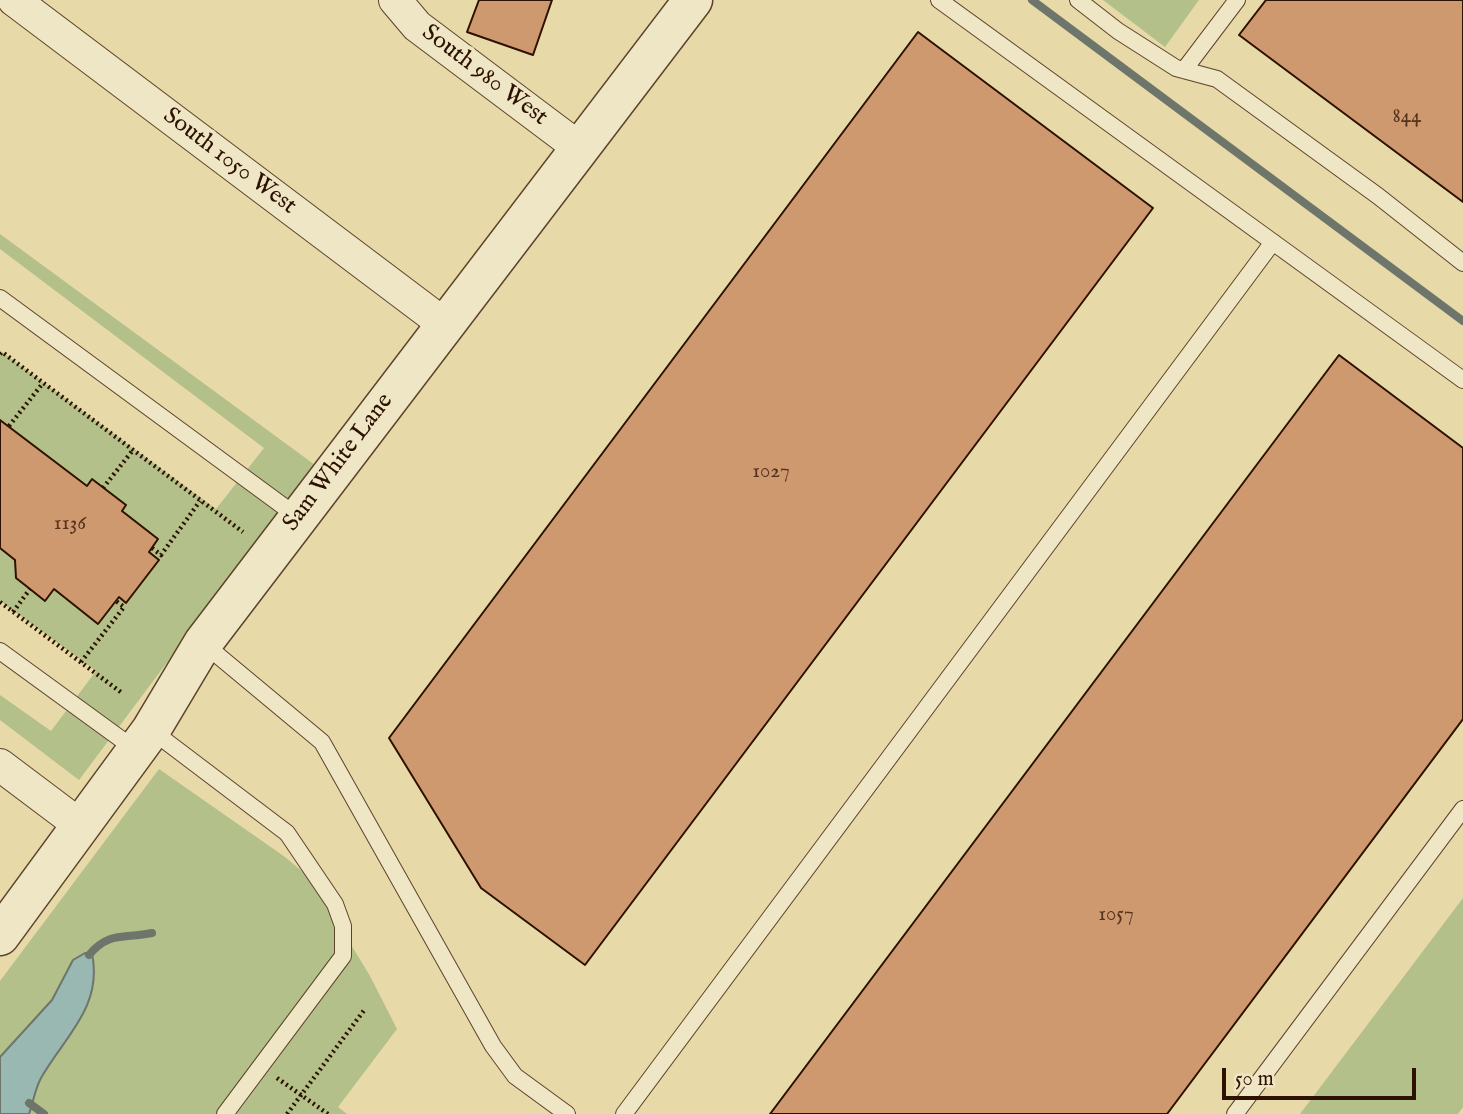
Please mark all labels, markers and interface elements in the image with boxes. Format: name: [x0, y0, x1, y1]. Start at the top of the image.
street label: South 980 West: [415, 19, 553, 133]
street label: South 1050 West: [157, 103, 301, 221]
house number: 844: [1393, 105, 1421, 131]
street label: Sam White Lane: [278, 388, 400, 538]
house number: 1027: [752, 460, 790, 486]
house number: 1136: [54, 512, 86, 538]
house number: 1057: [1098, 903, 1134, 929]
scale bar: [1225, 1054, 1419, 1098]
text: 50 m: [1235, 1066, 1274, 1093]

